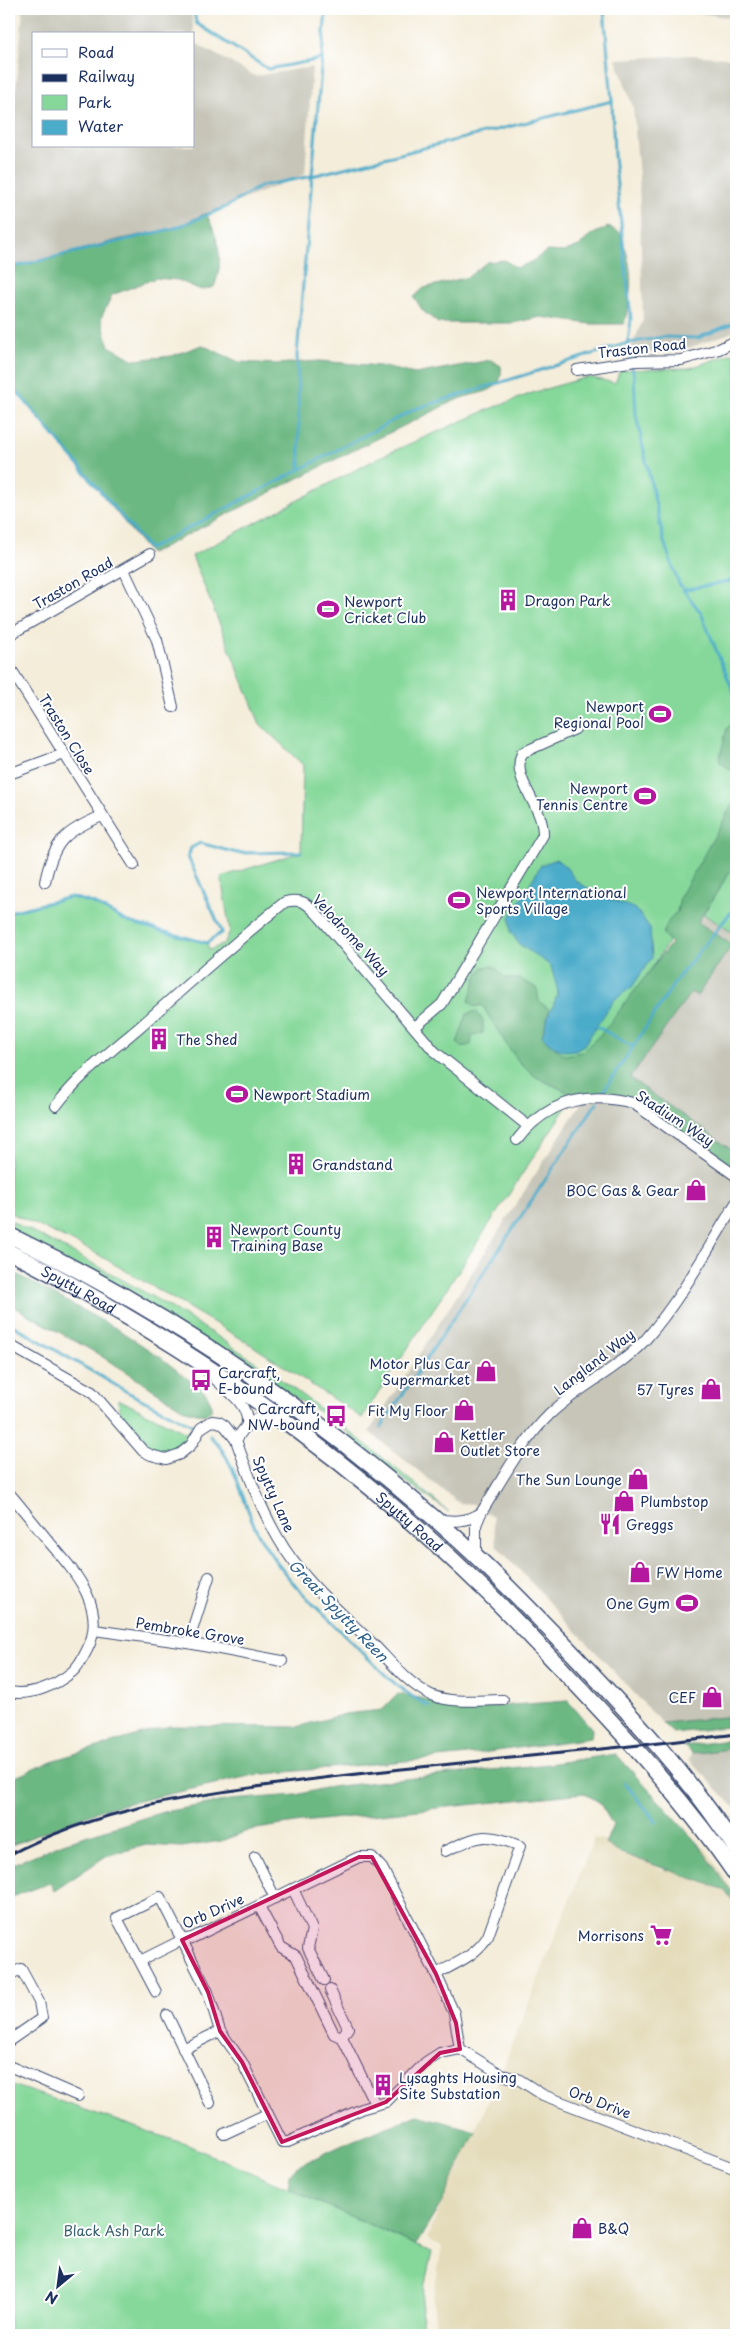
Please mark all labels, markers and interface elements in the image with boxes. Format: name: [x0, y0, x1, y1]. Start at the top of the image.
legend: [32, 32, 195, 148]
text: Road: [78, 40, 114, 63]
text: Railway: [78, 64, 135, 87]
text: Park: [78, 90, 112, 113]
text: Water: [78, 114, 123, 137]
street label: Traston Road: [596, 333, 688, 363]
street label: Traston Road: [29, 552, 117, 614]
building icon: Dragon Park: [495, 587, 521, 613]
place label: Dragon Park: [524, 590, 611, 611]
place label: Newport Cricket Club: [344, 591, 426, 628]
sports icon: Newport Cricket Club: [315, 596, 341, 622]
street label: Traston Close: [34, 690, 100, 778]
place label: Newport Regional Pool: [554, 696, 644, 733]
sports icon: Newport Regional Pool: [647, 701, 673, 727]
place label: Newport Tennis Centre: [536, 778, 628, 815]
sports icon: Newport Tennis Centre: [632, 783, 658, 809]
place label: Newport International Sports Village: [476, 882, 627, 919]
sports icon: Newport International Sports Village: [446, 887, 472, 913]
street label: Velodrome Way: [308, 890, 394, 980]
building icon: The Shed: [146, 1026, 172, 1052]
place label: The Shed: [176, 1029, 237, 1050]
sports icon: Newport Stadium: [224, 1081, 250, 1107]
place label: Newport Stadium: [253, 1084, 370, 1105]
street label: Stadium Way: [632, 1085, 718, 1151]
building icon: Grandstand: [283, 1151, 309, 1177]
place label: Grandstand: [312, 1154, 393, 1175]
shop icon: BOC Gas & Gear: [683, 1177, 709, 1203]
place label: BOC Gas & Gear: [566, 1180, 680, 1201]
place label: Newport County Training Base: [230, 1219, 341, 1256]
building icon: Newport County Training Base: [201, 1224, 227, 1250]
street label: Spytty Road: [38, 1260, 120, 1318]
street label: Langland Way: [549, 1324, 639, 1400]
place label: Motor Plus Car Supermarket: [369, 1353, 471, 1390]
shop icon: Motor Plus Car Supermarket: [473, 1358, 499, 1384]
place label: Carcraft, E-bound: [218, 1362, 281, 1399]
bus stop icon: Carcraft, E-bound: [188, 1367, 214, 1393]
shop icon: 57 Tyres: [698, 1376, 724, 1402]
place label: 57 Tyres: [636, 1379, 694, 1400]
shop icon: Fit My Floor: [451, 1397, 477, 1423]
place label: Carcraft, NW-bound: [248, 1398, 320, 1435]
place label: Fit My Floor: [367, 1400, 448, 1421]
bus stop icon: Carcraft, NW-bound: [323, 1403, 349, 1429]
place label: Kettler Outlet Store: [460, 1424, 540, 1461]
shop icon: Kettler Outlet Store: [431, 1429, 457, 1455]
street label: Spytty Lane: [248, 1452, 300, 1536]
shop icon: The Sun Lounge: [625, 1466, 651, 1492]
place label: The Sun Lounge: [516, 1469, 622, 1490]
street label: Spytty Road: [372, 1486, 448, 1556]
shop icon: Plumbstop: [611, 1488, 637, 1514]
place label: Plumbstop: [640, 1491, 708, 1512]
restaurant icon: Greggs: [597, 1511, 623, 1537]
place label: Greggs: [626, 1514, 673, 1535]
water label: Great Spytty Reen: [284, 1553, 395, 1667]
shop icon: FW Home: [627, 1559, 653, 1585]
place label: FW Home: [656, 1562, 723, 1583]
sports icon: One Gym: [674, 1590, 700, 1616]
place label: One Gym: [606, 1593, 670, 1614]
street label: Pembroke Grove: [134, 1612, 246, 1650]
shop icon: CEF: [699, 1684, 725, 1710]
place label: CEF: [668, 1687, 696, 1708]
street label: Orb Drive: [179, 1888, 247, 1934]
supermarket icon: Morrisons: [648, 1922, 674, 1948]
place label: Morrisons: [578, 1925, 644, 1946]
place label: Lysaghts Housing Site Substation: [399, 2067, 517, 2104]
building icon: Lysaghts Housing Site Substation: [370, 2072, 396, 2098]
street label: Orb Drive: [566, 2080, 634, 2124]
shop icon: B&Q: [569, 2215, 595, 2241]
place label: B&Q: [598, 2218, 629, 2239]
park label: Black Ash Park: [63, 2220, 165, 2241]
north arrow: [32, 2262, 82, 2312]
text: N: [42, 2286, 61, 2310]

